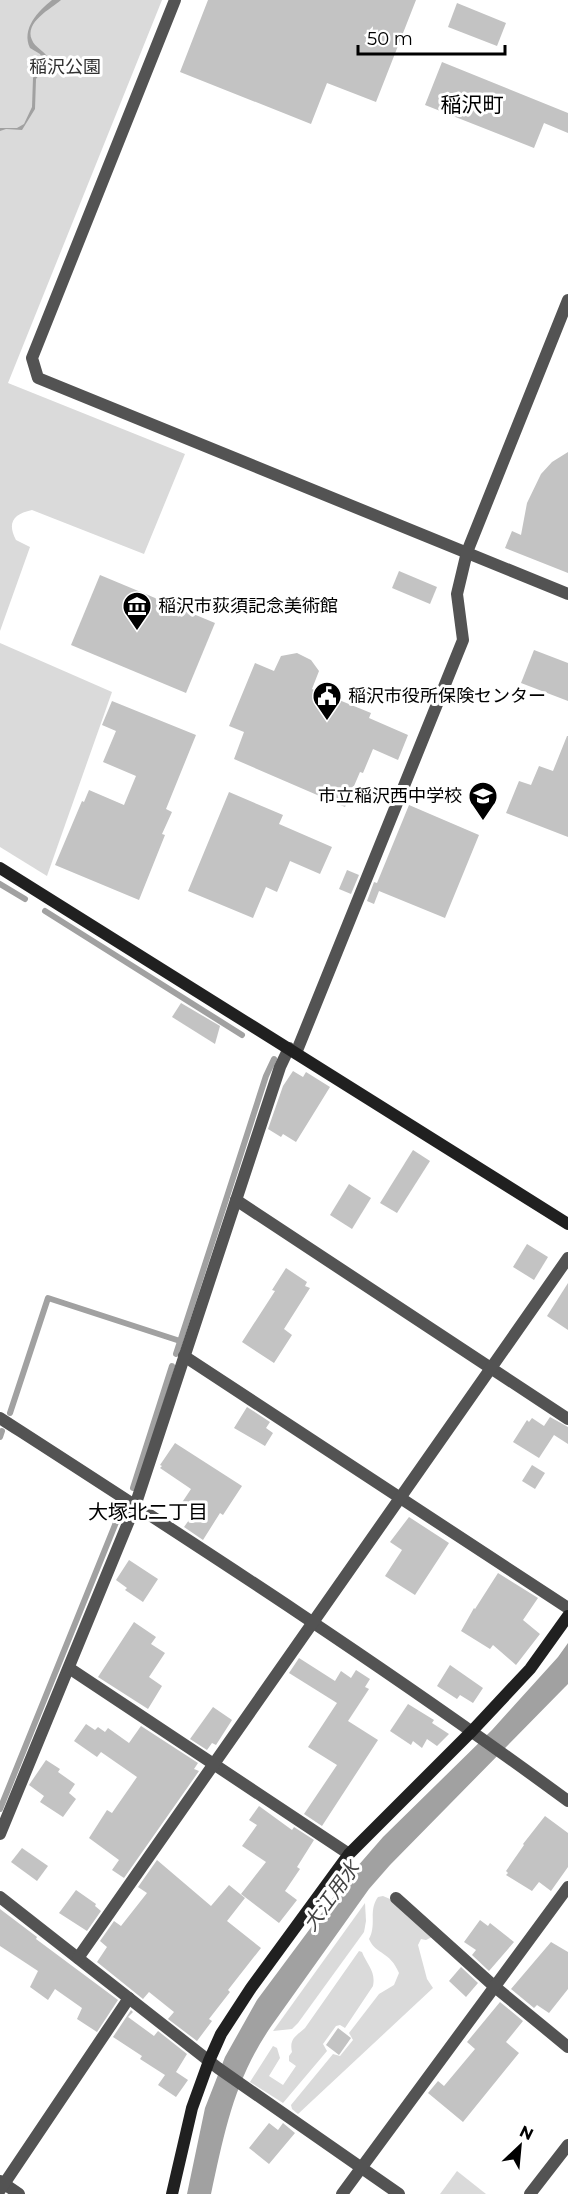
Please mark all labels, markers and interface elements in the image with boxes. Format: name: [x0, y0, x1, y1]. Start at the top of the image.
scale bar: [358, 18, 505, 56]
text: 50 m: [367, 28, 413, 50]
park label: 稲沢公園: [29, 56, 101, 78]
district label: 稲沢町: [441, 92, 504, 117]
museum icon: 稲沢市荻須記念美術館: [121, 590, 153, 632]
place label: 稲沢市荻須記念美術館: [158, 595, 338, 617]
public building icon: 稲沢市役所保険センター: [311, 680, 343, 722]
place label: 稲沢市役所保険センター: [348, 685, 546, 707]
school or university icon: 市立稲沢西中学校: [467, 780, 499, 822]
place label: 市立稲沢西中学校: [318, 785, 462, 807]
district label: 大塚北二丁目: [88, 1500, 208, 1524]
water label: 大江用水: [298, 1855, 365, 1935]
north arrow: [490, 2116, 550, 2176]
text: N: [516, 2122, 536, 2144]

